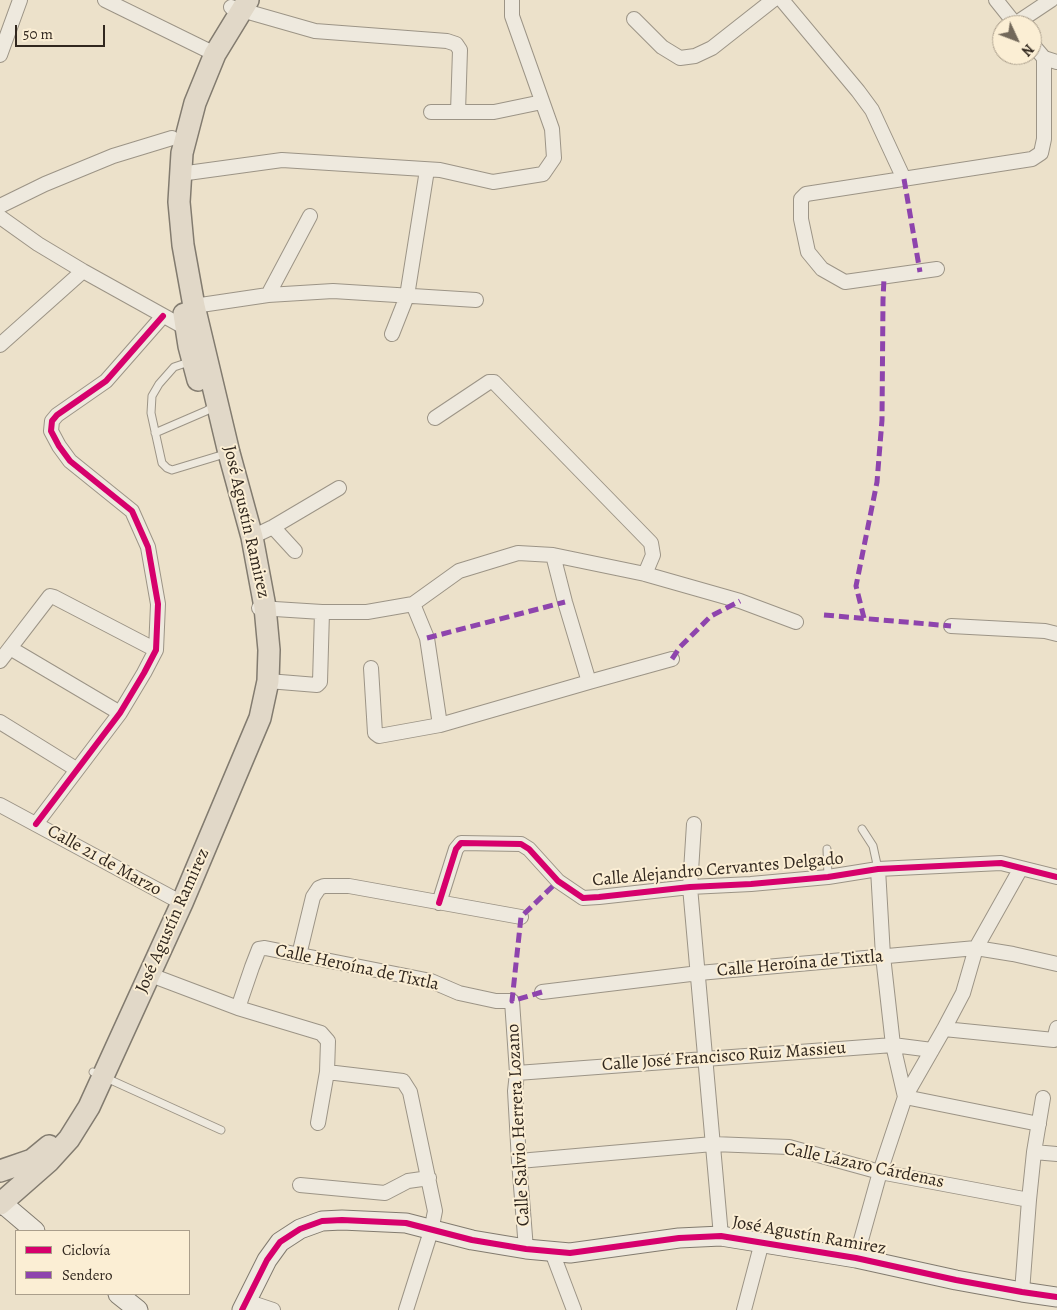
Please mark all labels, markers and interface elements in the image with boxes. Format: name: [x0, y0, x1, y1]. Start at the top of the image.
scale bar: [18, 15, 108, 47]
north arrow: [992, 15, 1042, 65]
text: 50 m: [23, 24, 53, 44]
text: N: [1017, 40, 1038, 60]
street label: José Agustín Ramirez: [218, 444, 274, 600]
street label: Calle 21 de Marzo: [43, 821, 165, 901]
street label: José Agustín Ramirez: [131, 845, 215, 997]
street label: Calle Alejandro Cervantes Delgado: [591, 848, 845, 892]
street label: Calle Heroína de Tixtla: [273, 940, 441, 996]
street label: Calle Heroína de Tixtla: [716, 946, 884, 982]
street label: Calle Salvio Herrera Lozano: [503, 1023, 535, 1227]
street label: Calle José Francisco Ruiz Massieu: [601, 1038, 847, 1076]
street label: Calle Lázaro Cárdenas: [782, 1138, 946, 1194]
street label: José Agustín Ramirez: [730, 1212, 888, 1260]
legend: [15, 1230, 190, 1295]
text: Ciclovía: [62, 1240, 110, 1260]
text: Sendero: [62, 1265, 112, 1285]

